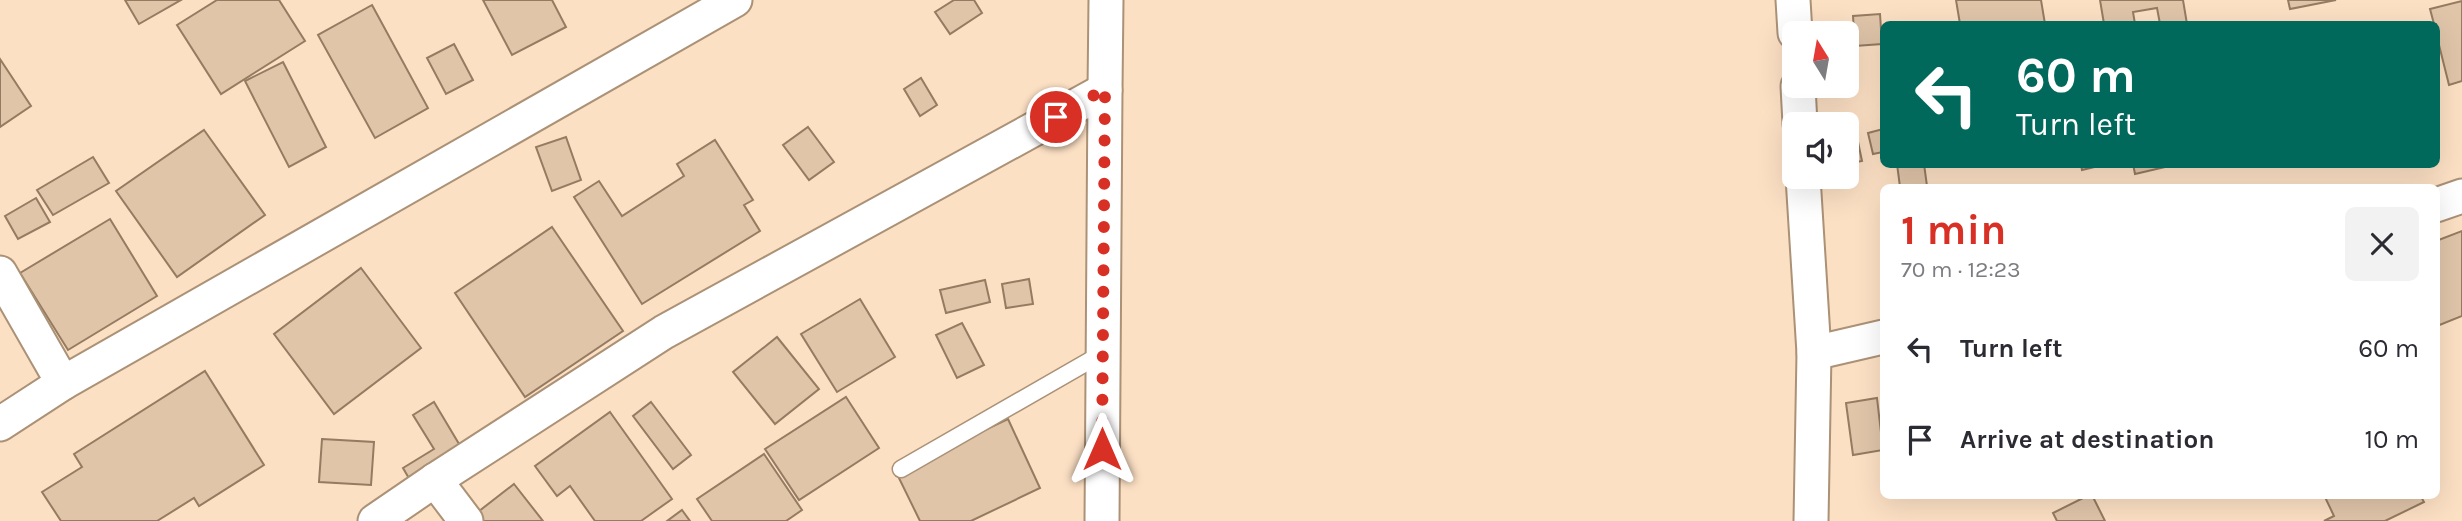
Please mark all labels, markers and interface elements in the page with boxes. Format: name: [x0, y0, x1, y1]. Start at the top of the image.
north arrow: [1782, 21, 1858, 98]
map controls: [1782, 21, 1859, 189]
text: 60 m: [2016, 47, 2136, 104]
icon: left: [1901, 49, 1992, 140]
pin: [1026, 87, 1086, 147]
icon: arrive: [1037, 98, 1075, 136]
text: Turn left: [2016, 106, 2136, 143]
button: sound: [1782, 112, 1859, 189]
text: 1 min: [1901, 205, 2006, 255]
button: close: [2345, 207, 2419, 281]
text: 70 m · 12:23: [1901, 256, 2021, 283]
icon: left: [1901, 330, 1939, 368]
text: Turn left: [1960, 333, 2062, 364]
text: 60 m: [2358, 333, 2419, 364]
position arrow: [1065, 412, 1139, 486]
icon: arrive: [1901, 421, 1939, 459]
text: Arrive at destination: [1960, 424, 2214, 455]
text: 10 m: [2364, 424, 2419, 455]

